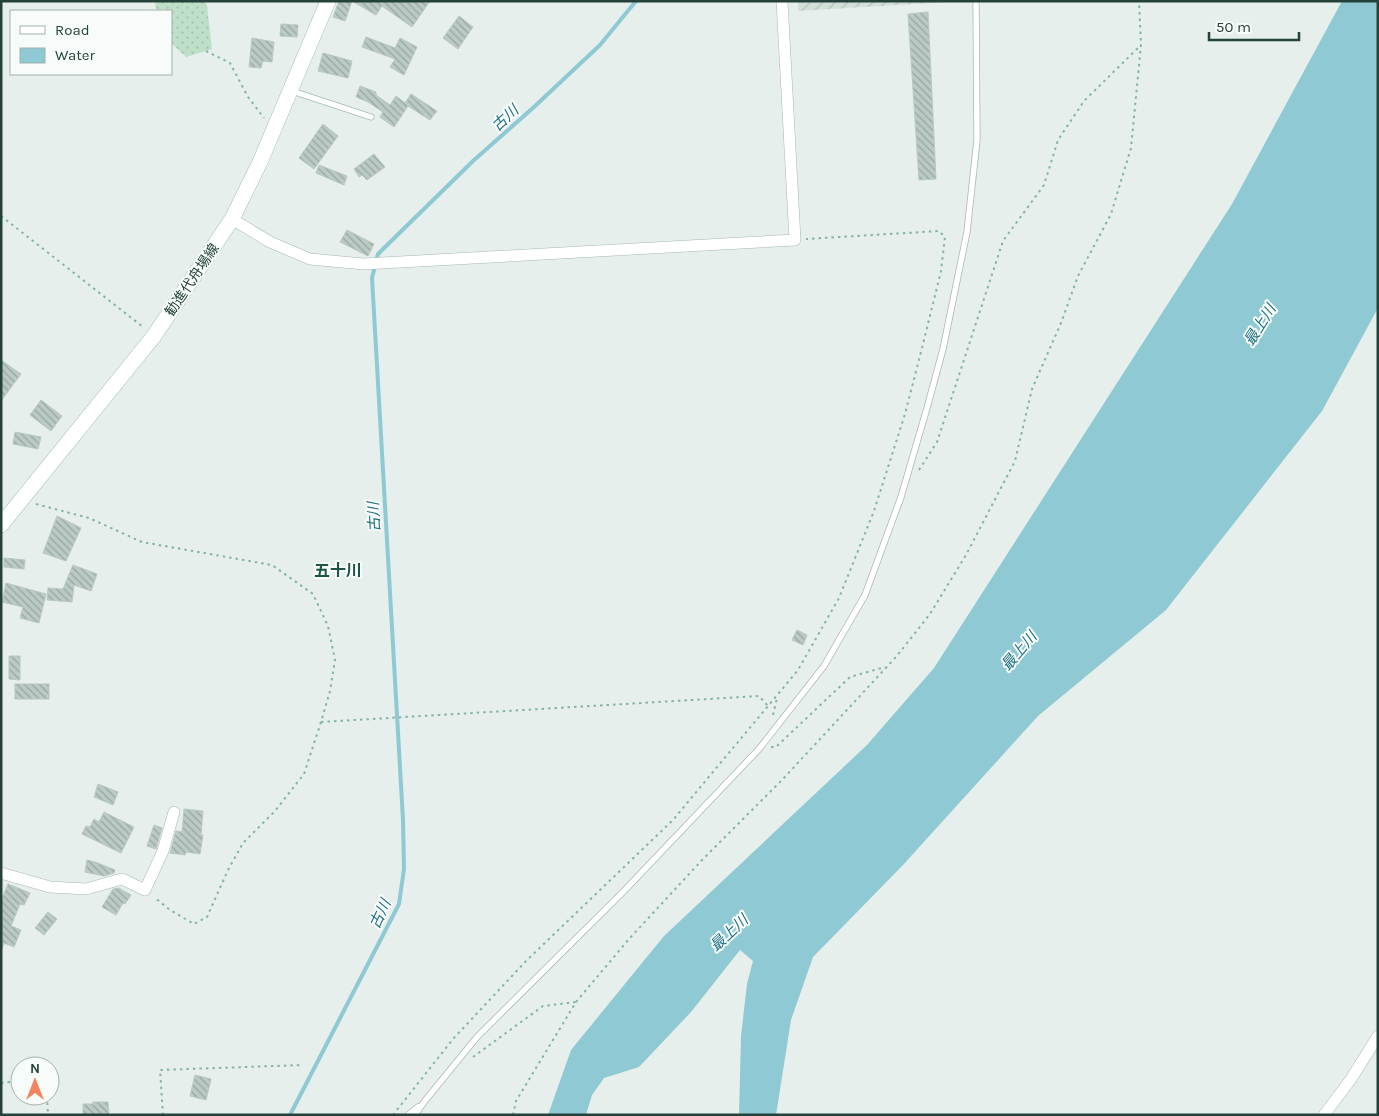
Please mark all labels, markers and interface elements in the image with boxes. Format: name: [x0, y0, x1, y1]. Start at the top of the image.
legend: [10, 10, 172, 75]
scale bar: [1209, 10, 1299, 42]
text: 50 m: [1216, 18, 1251, 36]
text: Road: [55, 21, 90, 39]
text: Water: [55, 46, 96, 64]
water label: 古川: [488, 100, 524, 135]
street label: 勧進代舟場線: [161, 240, 223, 320]
water label: 最上川: [1240, 299, 1281, 349]
water label: 古川: [364, 500, 384, 532]
district label: 五十川: [314, 561, 362, 580]
water label: 最上川: [998, 626, 1042, 674]
water label: 古川: [366, 895, 395, 931]
water label: 最上川: [706, 910, 753, 955]
north arrow: [10, 1056, 60, 1106]
text: N: [30, 1060, 40, 1077]

